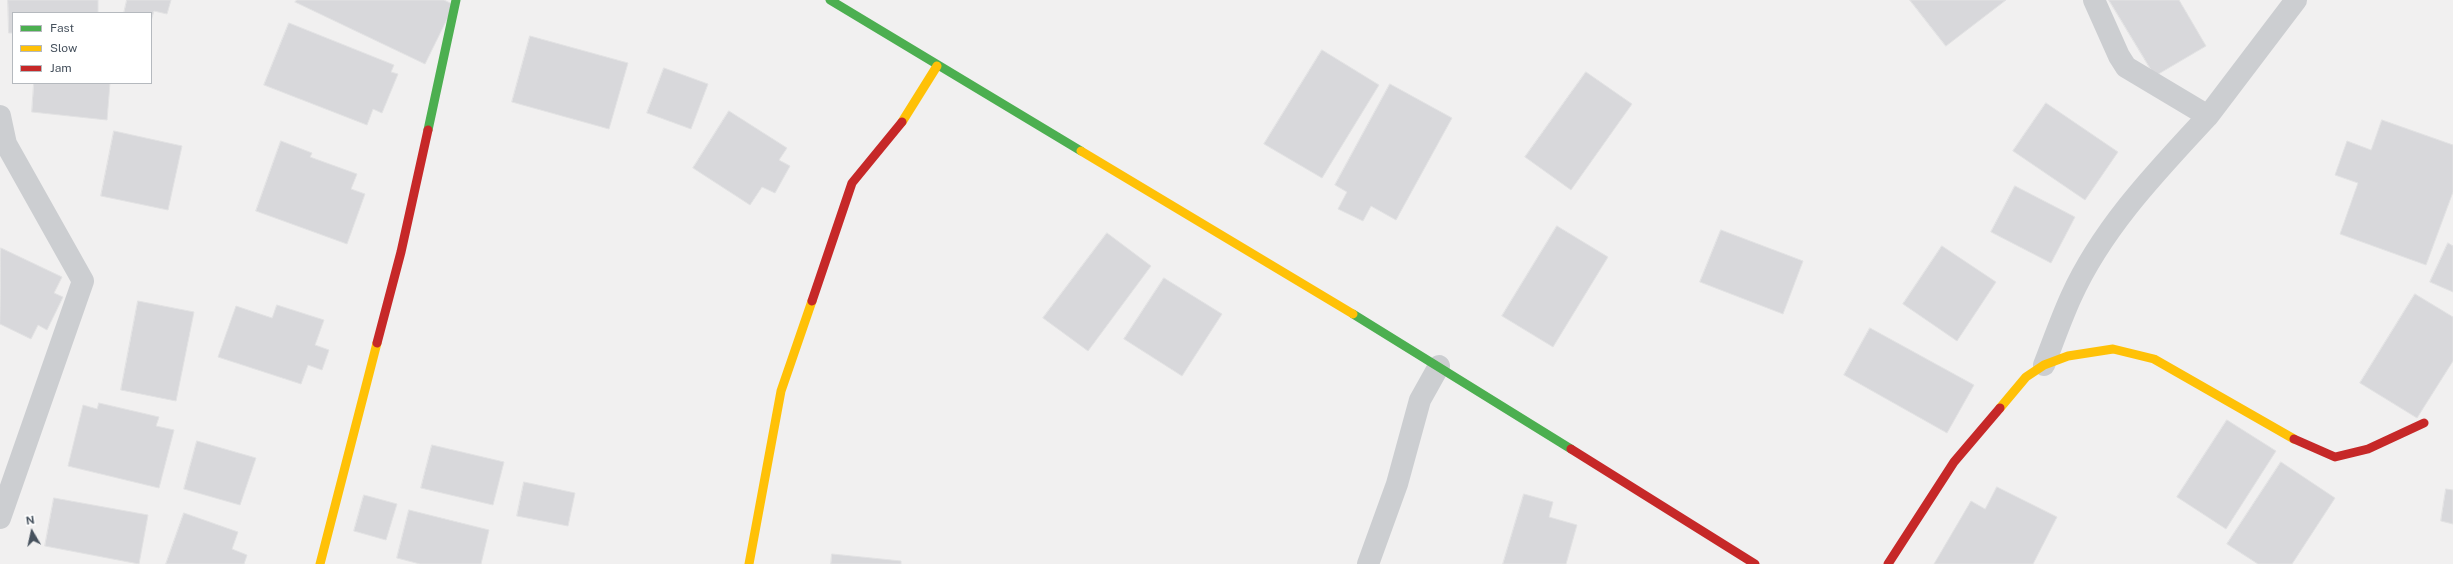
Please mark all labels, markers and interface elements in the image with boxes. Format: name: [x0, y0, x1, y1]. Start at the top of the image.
legend: [12, 12, 152, 84]
text: Fast: [50, 21, 74, 35]
text: Slow: [50, 41, 77, 55]
text: Jam: [50, 61, 72, 75]
north arrow: [12, 512, 52, 552]
text: N: [25, 514, 35, 527]

